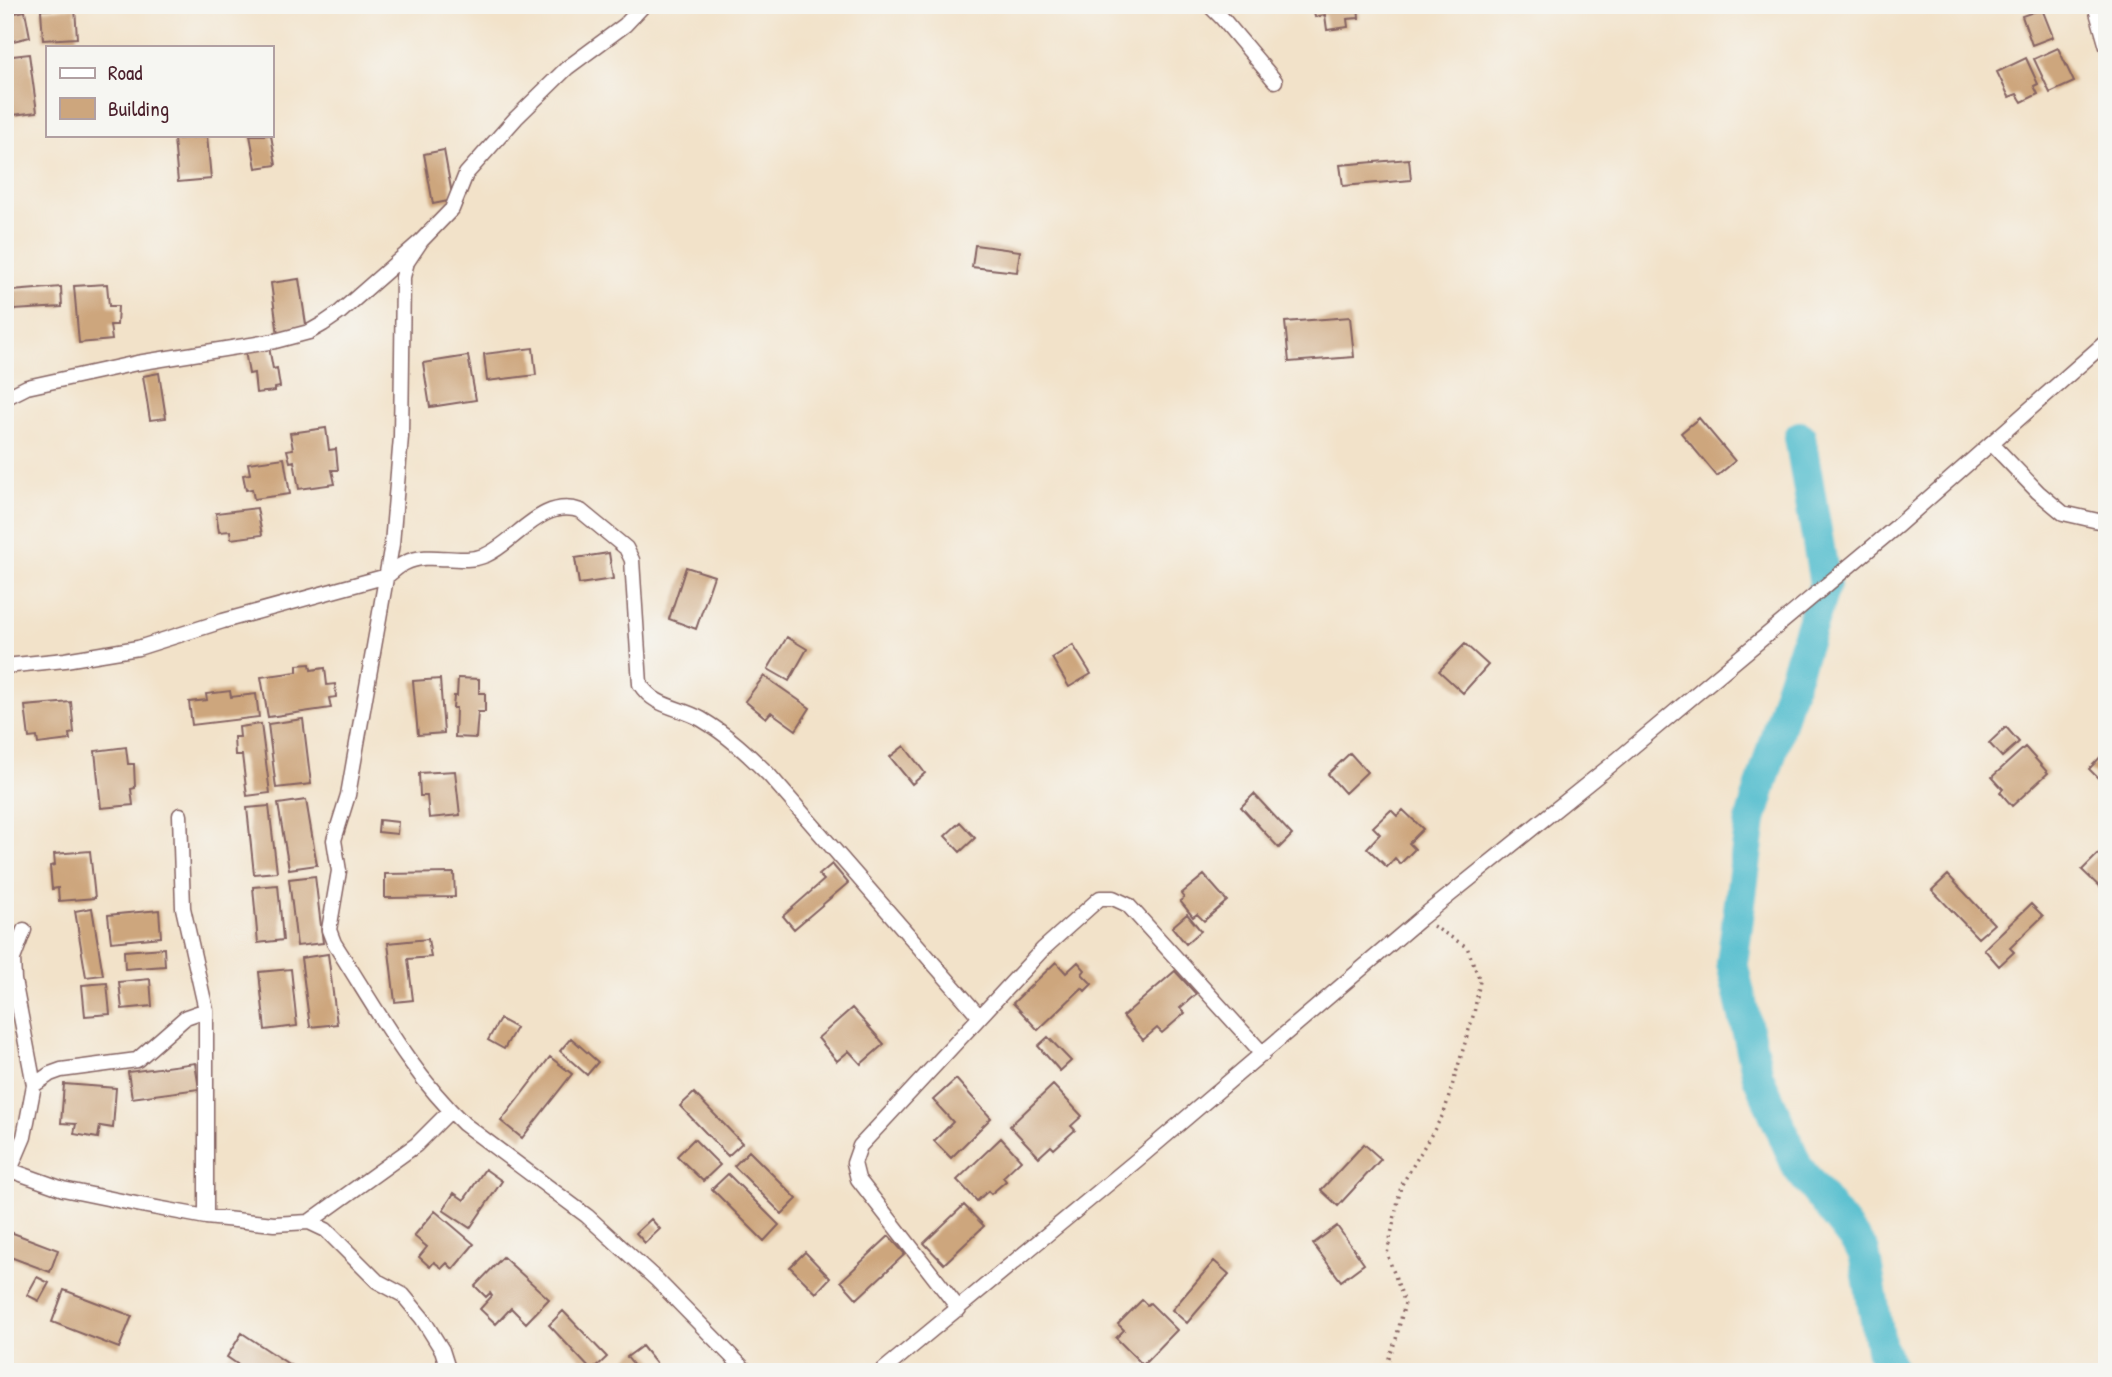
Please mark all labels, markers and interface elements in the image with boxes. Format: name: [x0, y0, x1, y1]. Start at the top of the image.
legend: [46, 46, 273, 136]
text: Road: [108, 58, 142, 87]
text: Building: [108, 94, 169, 123]

